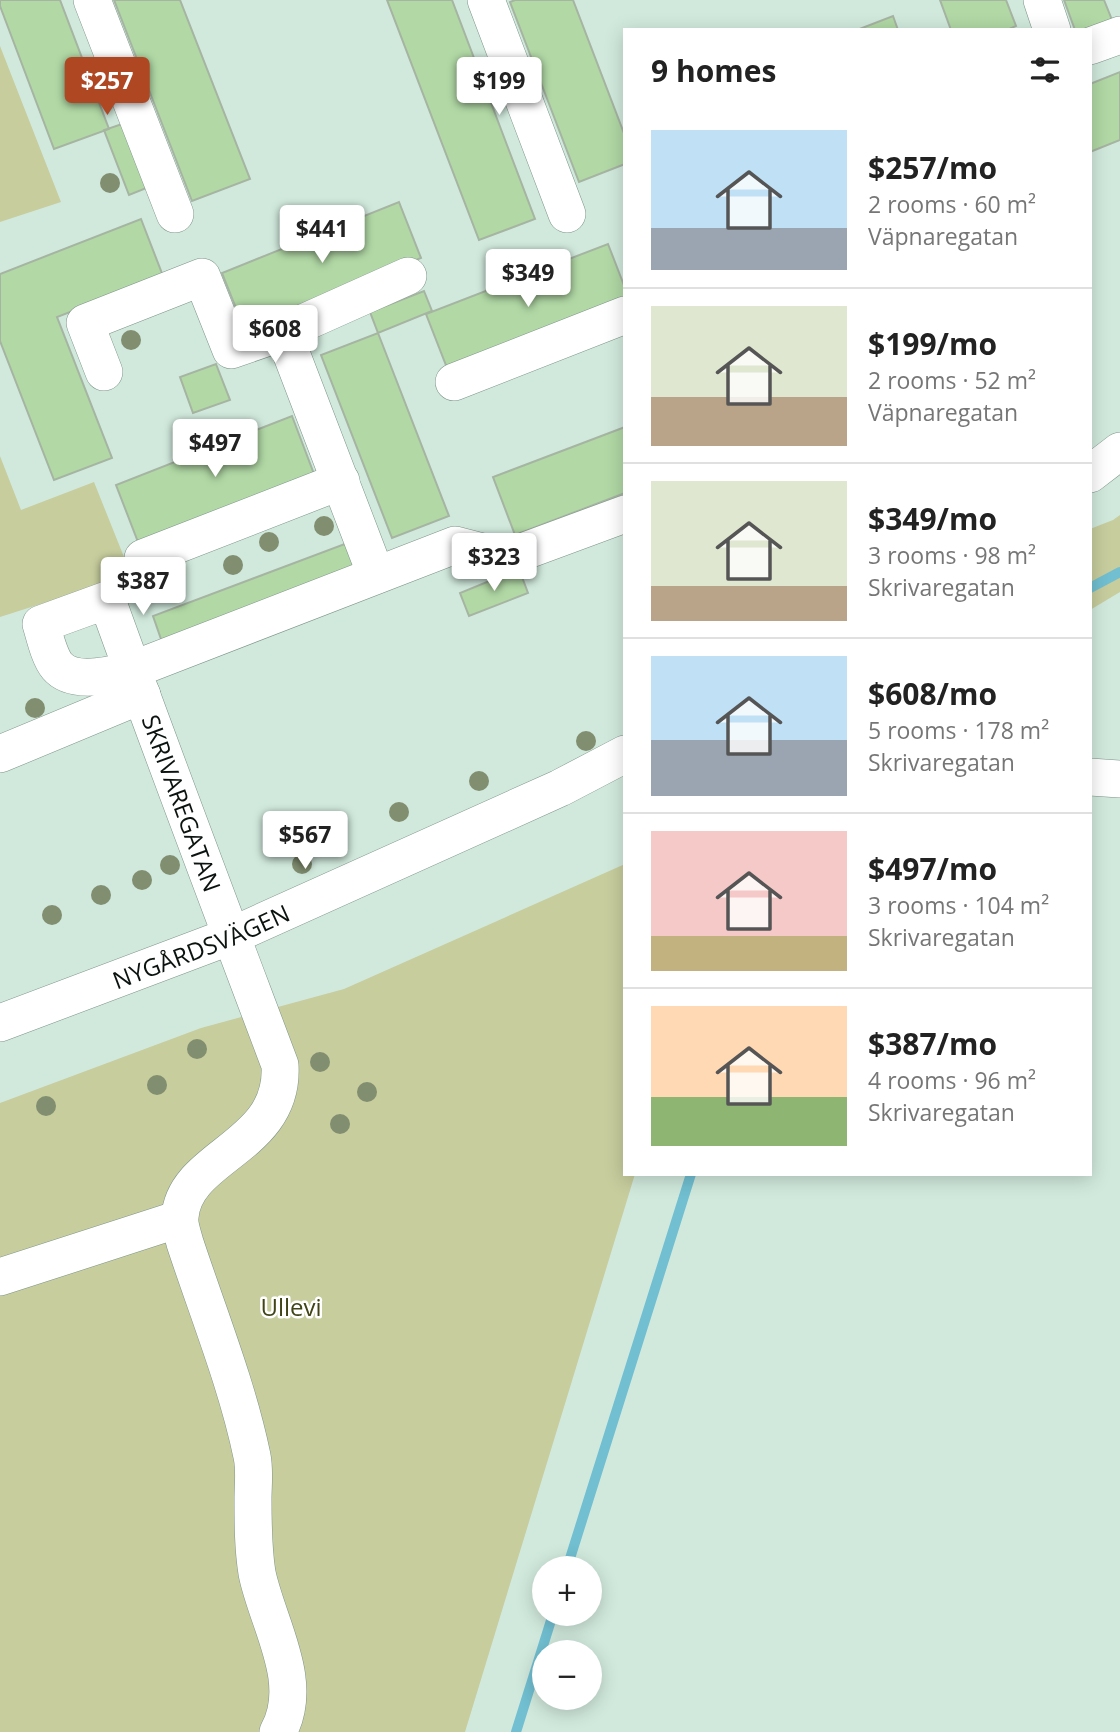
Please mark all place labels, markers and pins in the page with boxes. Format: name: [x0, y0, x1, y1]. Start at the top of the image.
pin: $257: [66, 58, 148, 117]
pin: $199: [458, 58, 540, 117]
pin: $441: [281, 205, 363, 265]
pin: $349: [487, 250, 569, 309]
pin: $608: [234, 306, 316, 365]
pin: $497: [174, 420, 256, 479]
pin: $323: [453, 534, 535, 593]
pin: $387: [102, 558, 184, 617]
pin: $567: [264, 812, 346, 871]

